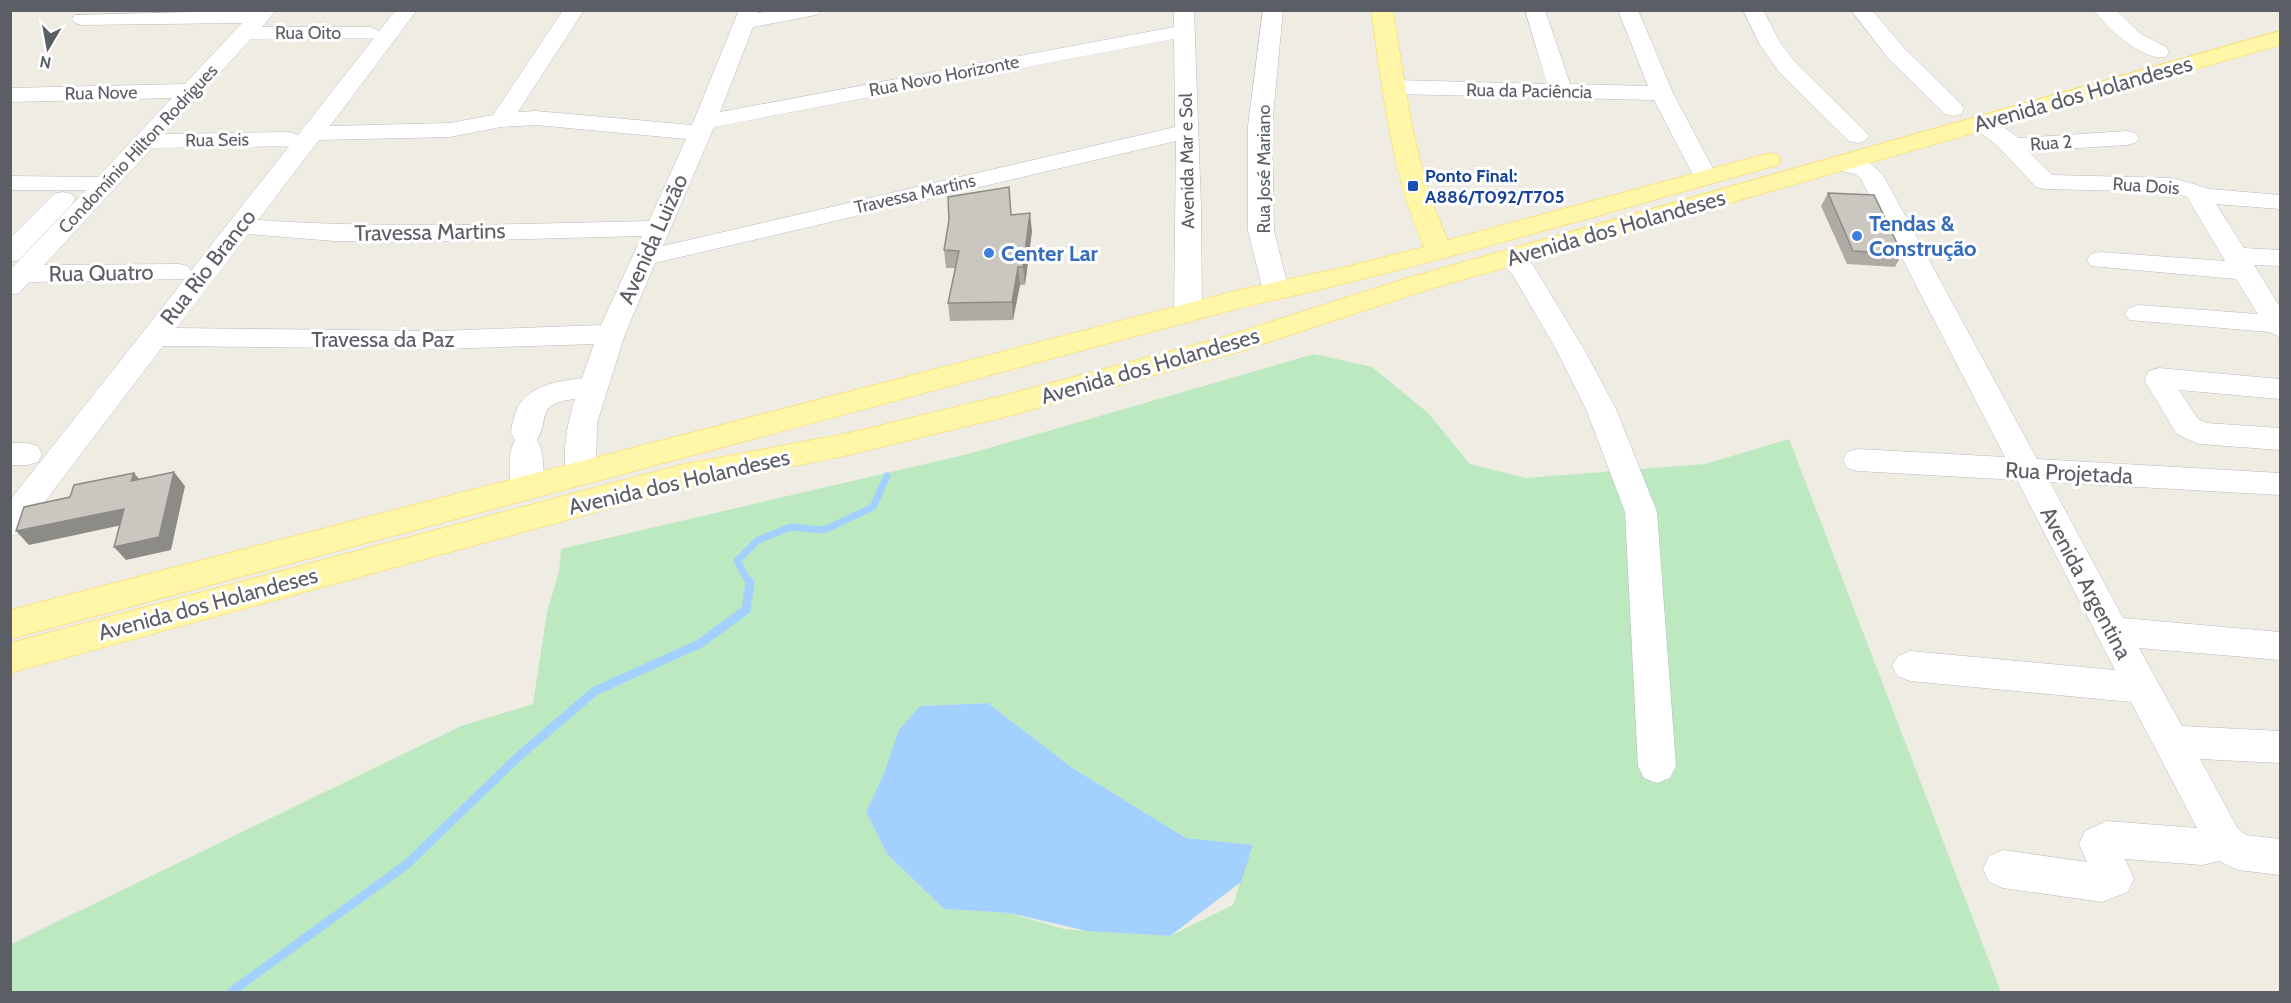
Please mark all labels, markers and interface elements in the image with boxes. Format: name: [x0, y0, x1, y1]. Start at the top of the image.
north arrow: [18, 18, 78, 78]
street label: Rua Oito: [275, 22, 341, 44]
street label: Avenida dos Holandeses: [1971, 50, 2195, 138]
street label: Rua Novo Horizonte: [867, 51, 1021, 101]
text: N: [38, 52, 53, 73]
street label: Condomínio Hilton Rodrigues: [54, 60, 222, 238]
street label: Rua da Paciência: [1466, 79, 1593, 103]
street label: Rua Nove: [64, 81, 138, 105]
street label: Avenida Mar e Sol: [1175, 92, 1199, 229]
street label: Rua José Mariano: [1253, 104, 1275, 233]
street label: Rua Seis: [185, 128, 249, 152]
street label: Rua 2: [2029, 131, 2073, 155]
place label: Ponto Final: A886/T092/T705: [1425, 165, 1565, 208]
street label: Travessa Martins: [852, 169, 978, 219]
street label: Avenida Luizão: [612, 170, 694, 308]
street label: Rua Dois: [2112, 173, 2180, 199]
marker: Ponto Final: A886/T092/T705: [1406, 179, 1420, 193]
street label: Avenida dos Holandeses: [1504, 184, 1728, 272]
street label: Rua Rio Branco: [154, 204, 262, 330]
place label: Tendas & Construção: [1869, 210, 1977, 262]
street label: Travessa Martins: [354, 217, 506, 247]
marker: Tendas & Construção: [1850, 229, 1864, 243]
place label: Center Lar: [1001, 240, 1099, 267]
marker: Center Lar: [982, 246, 996, 260]
street label: Rua Quatro: [48, 259, 154, 287]
street label: Avenida dos Holandeses: [1038, 322, 1262, 410]
street label: Travessa da Paz: [311, 326, 455, 353]
street label: Avenida dos Holandeses: [566, 443, 792, 521]
street label: Rua Projetada: [2004, 456, 2134, 490]
street label: Avenida Argentina: [2034, 502, 2138, 664]
street label: Avenida dos Holandeses: [95, 562, 321, 646]

